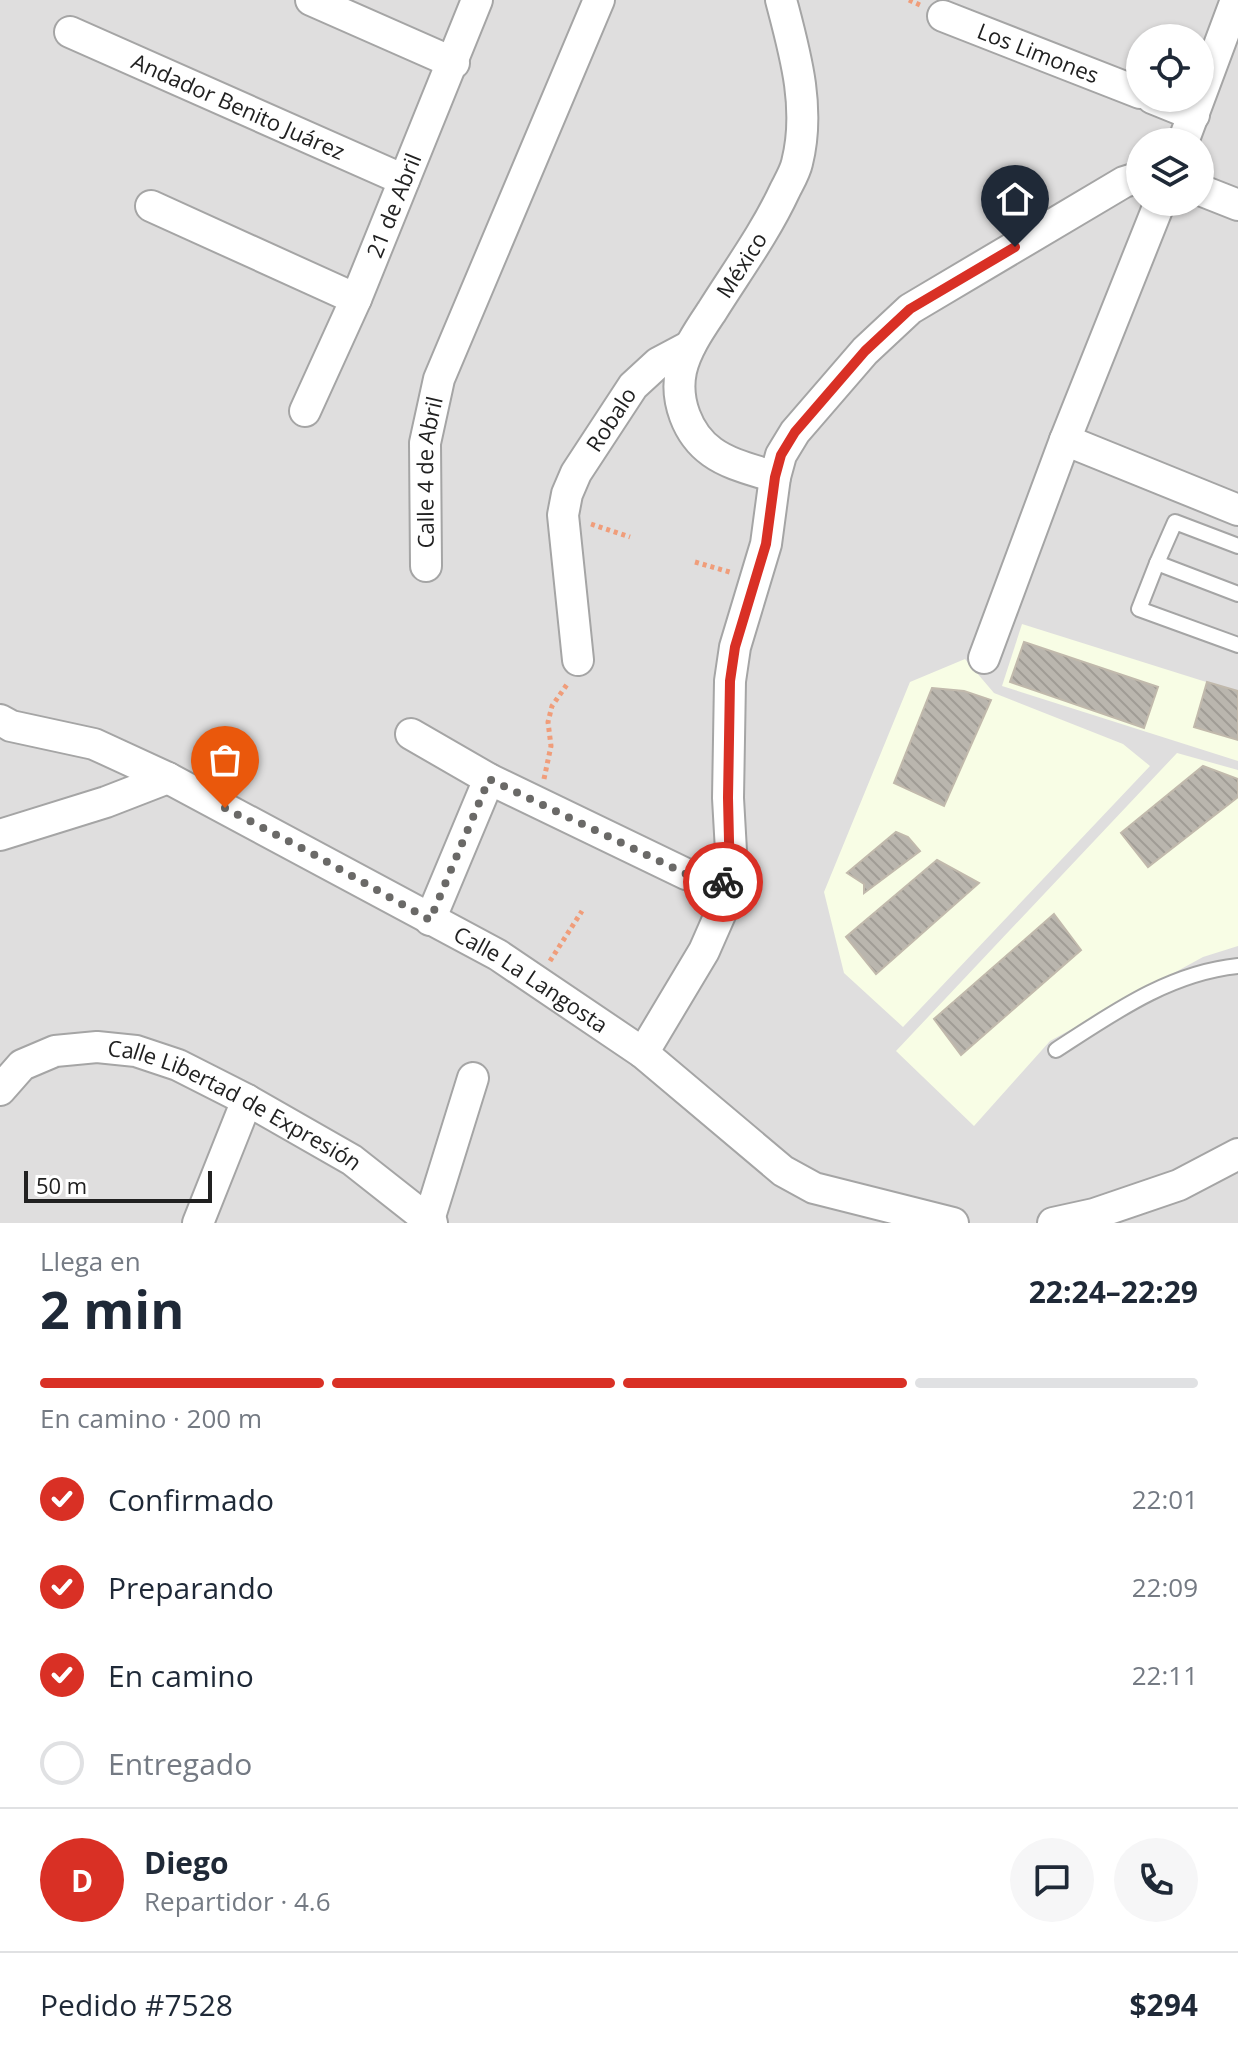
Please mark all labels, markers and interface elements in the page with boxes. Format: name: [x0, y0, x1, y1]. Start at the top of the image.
street label: Los Limones: [973, 15, 1103, 89]
map controls: [1126, 24, 1214, 216]
button: locate: [1126, 24, 1214, 112]
street label: Andador Benito Juárez: [127, 45, 350, 166]
button: layers: [1126, 128, 1214, 216]
street label: 21 de Abril: [358, 148, 427, 262]
pin: [981, 165, 1049, 247]
icon: home: [993, 177, 1037, 221]
street label: México: [708, 226, 773, 303]
street label: Robalo: [578, 381, 642, 457]
street label: Calle 4 de Abril: [409, 393, 449, 548]
pin: [191, 726, 259, 808]
icon: bag: [203, 738, 247, 782]
courier: [683, 842, 763, 922]
icon: bike: [701, 860, 745, 904]
street label: Calle La Langosta: [449, 918, 614, 1039]
street label: Calle Libertad de Expresión: [107, 1032, 369, 1176]
scale bar: [24, 1167, 212, 1203]
text: 50 m: [36, 1170, 87, 1200]
text: Llega en: [40, 1243, 141, 1279]
text: 22:24–22:29: [1029, 1271, 1198, 1312]
text: 2 min: [40, 1273, 184, 1344]
text: En camino · 200 m: [40, 1400, 262, 1436]
icon: check: [40, 1477, 84, 1521]
text: Confirmado: [108, 1479, 274, 1520]
text: 22:01: [1132, 1481, 1198, 1517]
icon: check: [40, 1565, 84, 1609]
text: Preparando: [108, 1567, 274, 1608]
text: 22:09: [1132, 1569, 1198, 1605]
icon: check: [40, 1653, 84, 1697]
text: En camino: [108, 1655, 254, 1696]
text: 22:11: [1132, 1657, 1198, 1693]
text: Entregado: [108, 1743, 252, 1784]
button: chat: [1010, 1838, 1094, 1922]
button: phone: [1114, 1838, 1198, 1922]
text: Diego: [144, 1842, 229, 1883]
text: D: [71, 1860, 93, 1901]
text: Repartidor · 4.6: [144, 1883, 331, 1919]
text: Pedido #7528: [40, 1984, 233, 2025]
text: $294: [1129, 1984, 1198, 2025]

